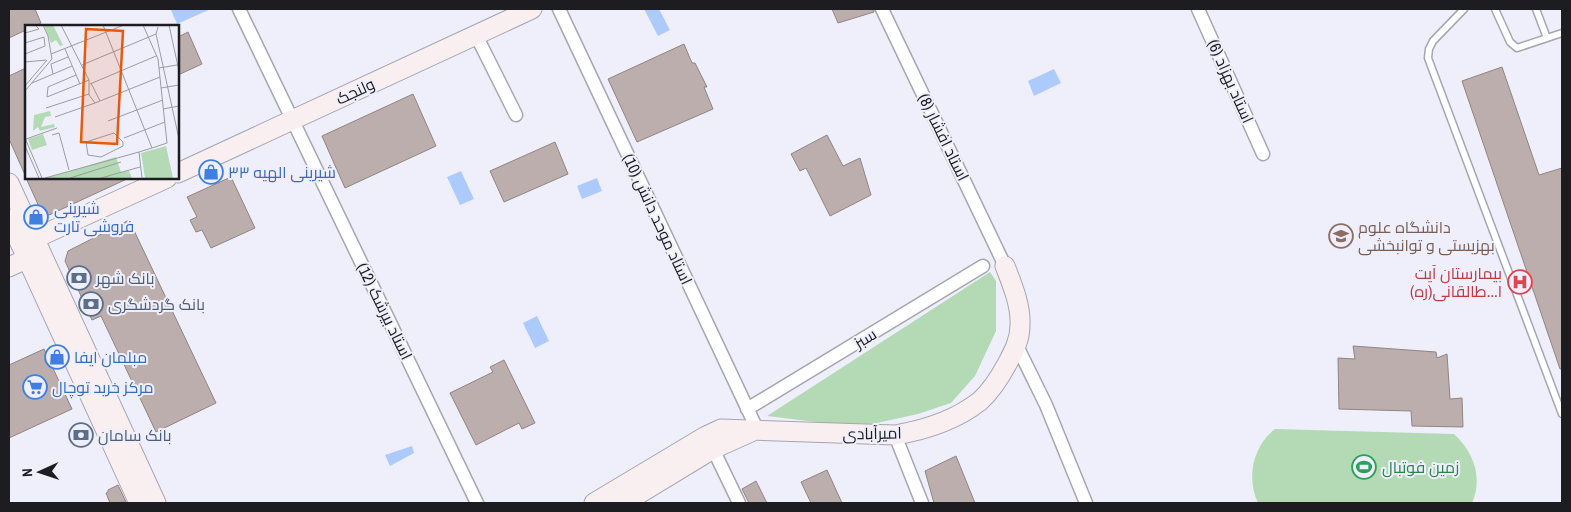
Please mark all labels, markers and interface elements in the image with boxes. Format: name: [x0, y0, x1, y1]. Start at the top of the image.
inset map: [25, 25, 179, 179]
street label: استاد بهزاد (6): [1203, 36, 1259, 126]
street label: ولنجک: [332, 72, 378, 110]
street label: استاد افشار (8): [913, 90, 975, 184]
street label: استاد موحد دانش (10): [618, 150, 698, 288]
shop icon: شیرینی الهیه ٣٣: [198, 159, 224, 185]
place label: شیرینی الهیه ٣٣: [228, 161, 336, 183]
place label: شیرینی فروشی تارت: [54, 197, 134, 237]
shop icon: شیرینی فروشی تارت: [23, 204, 49, 230]
place label: دانشگاه علوم بهزیستی و توانبخشی: [1358, 216, 1495, 256]
school or university icon: دانشگاه علوم بهزیستی و توانبخشی: [1328, 223, 1354, 249]
street label: استاد بیرشک (12): [352, 259, 418, 363]
place label: بیمارستان آیت ا...طالقانی(ره): [1410, 262, 1502, 302]
bank icon: بانک شهر: [66, 265, 92, 291]
place label: بانک شهر: [95, 267, 155, 289]
hospital icon: بیمارستان آیت ا...طالقانی(ره): [1507, 269, 1533, 295]
bank icon: بانک گردشگری: [78, 291, 104, 317]
place label: بانک گردشگری: [108, 293, 205, 315]
street label: سبز: [849, 323, 880, 354]
shop icon: مبلمان ایفا: [44, 344, 70, 370]
place label: مبلمان ایفا: [74, 346, 147, 368]
supermarket icon: مرکز خرید توچال: [22, 374, 48, 400]
place label: مرکز خرید توچال: [52, 376, 153, 399]
street label: امیرآبادی: [842, 421, 902, 445]
bank icon: بانک سامان: [68, 422, 94, 448]
place label: بانک سامان: [98, 424, 172, 446]
north arrow: [15, 447, 65, 497]
sports icon: زمین فوتبال: [1351, 454, 1377, 480]
place label: زمین فوتبال: [1382, 456, 1459, 478]
text: N: [18, 468, 36, 477]

